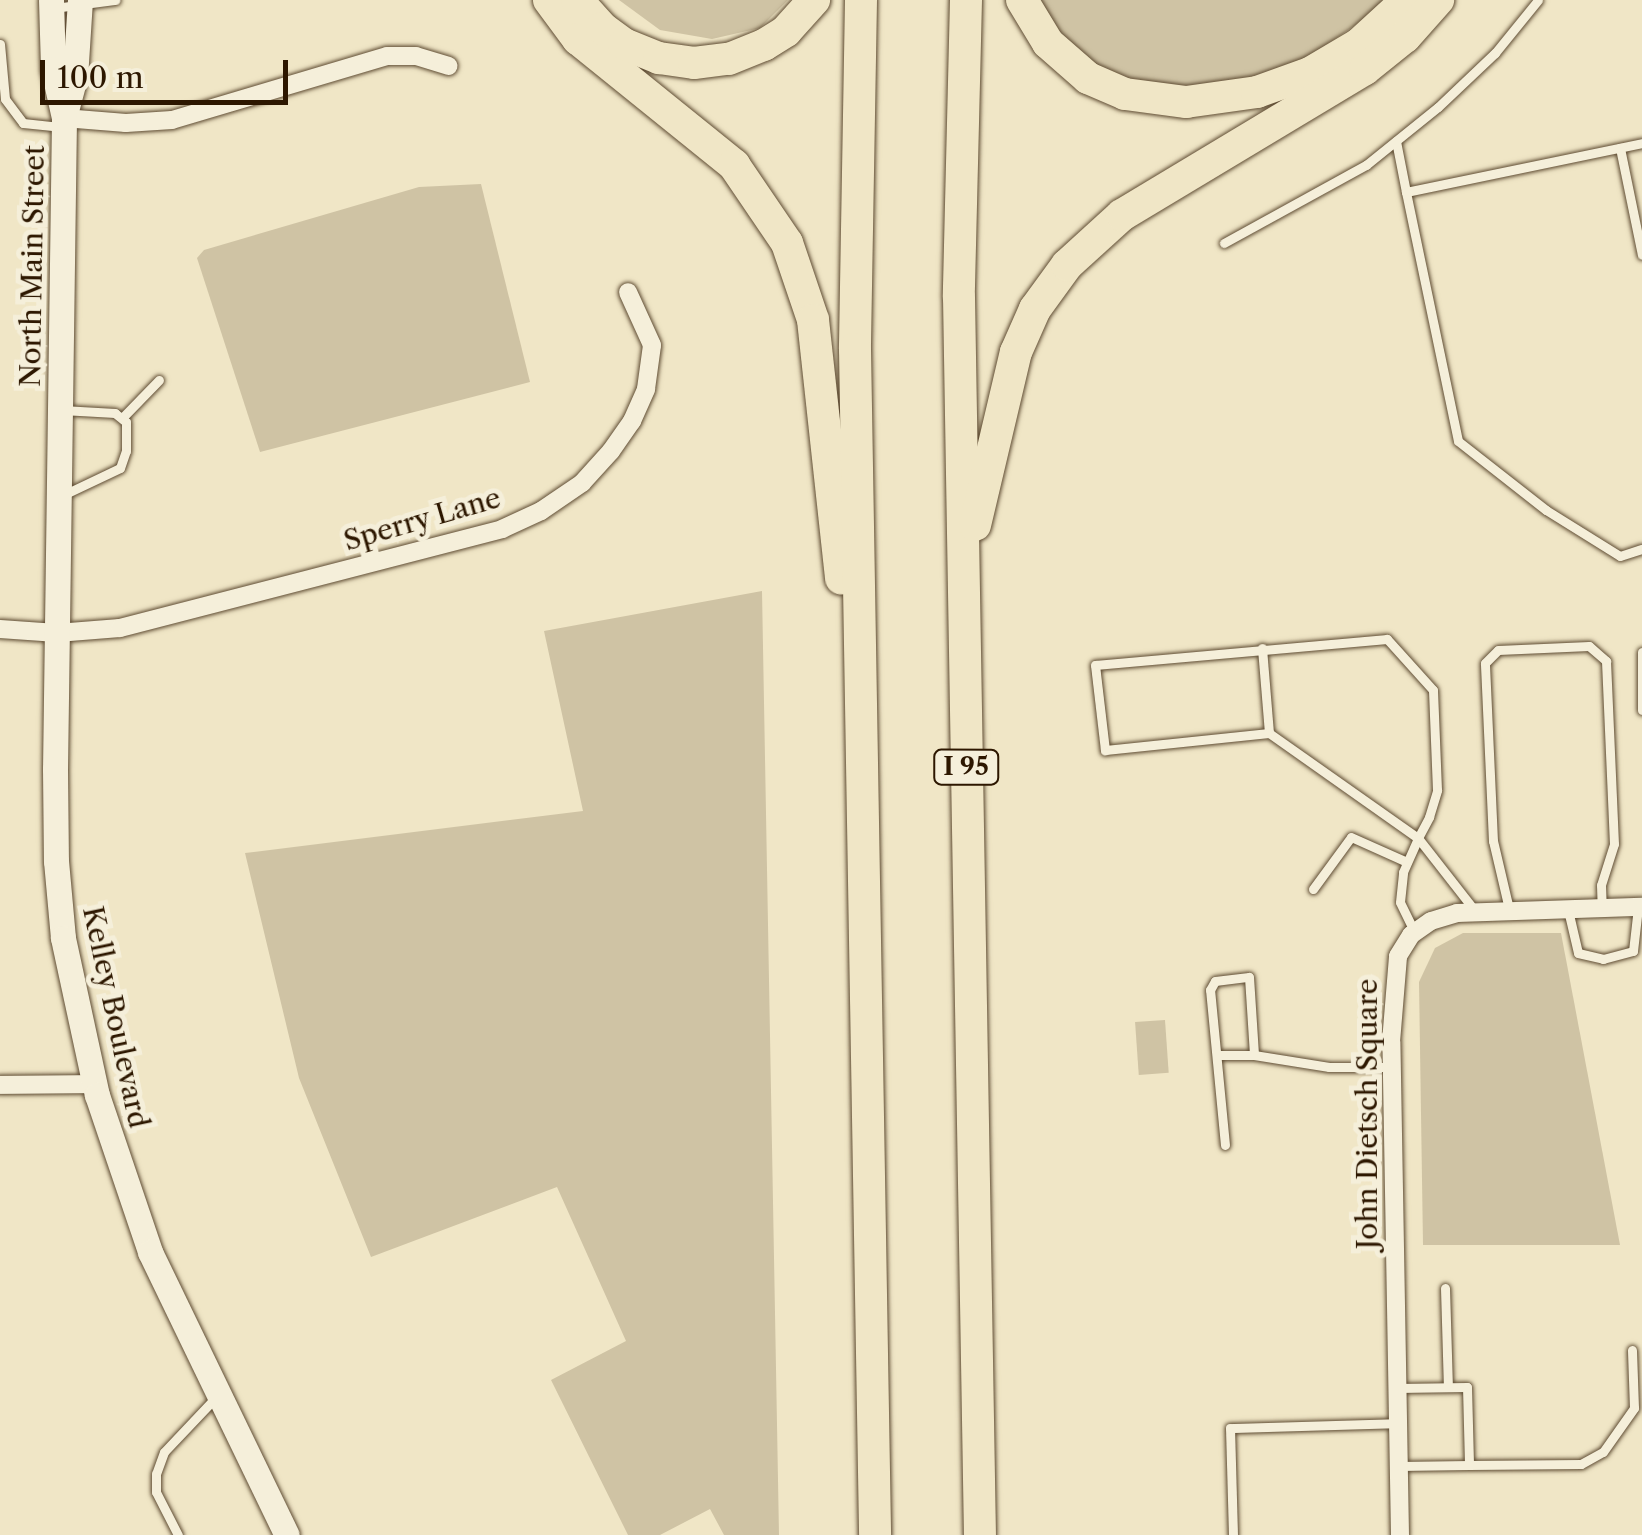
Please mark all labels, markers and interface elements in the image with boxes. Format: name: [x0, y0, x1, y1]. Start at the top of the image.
scale bar: [45, 40, 292, 102]
text: 100 m: [57, 59, 144, 96]
street label: North Main Street: [13, 145, 51, 387]
street label: Sperry Lane: [339, 480, 505, 558]
road number: I 95: [931, 747, 1001, 787]
street label: Kelley Boulevard: [76, 903, 156, 1131]
street label: John Dietsch Square: [1350, 979, 1384, 1249]

